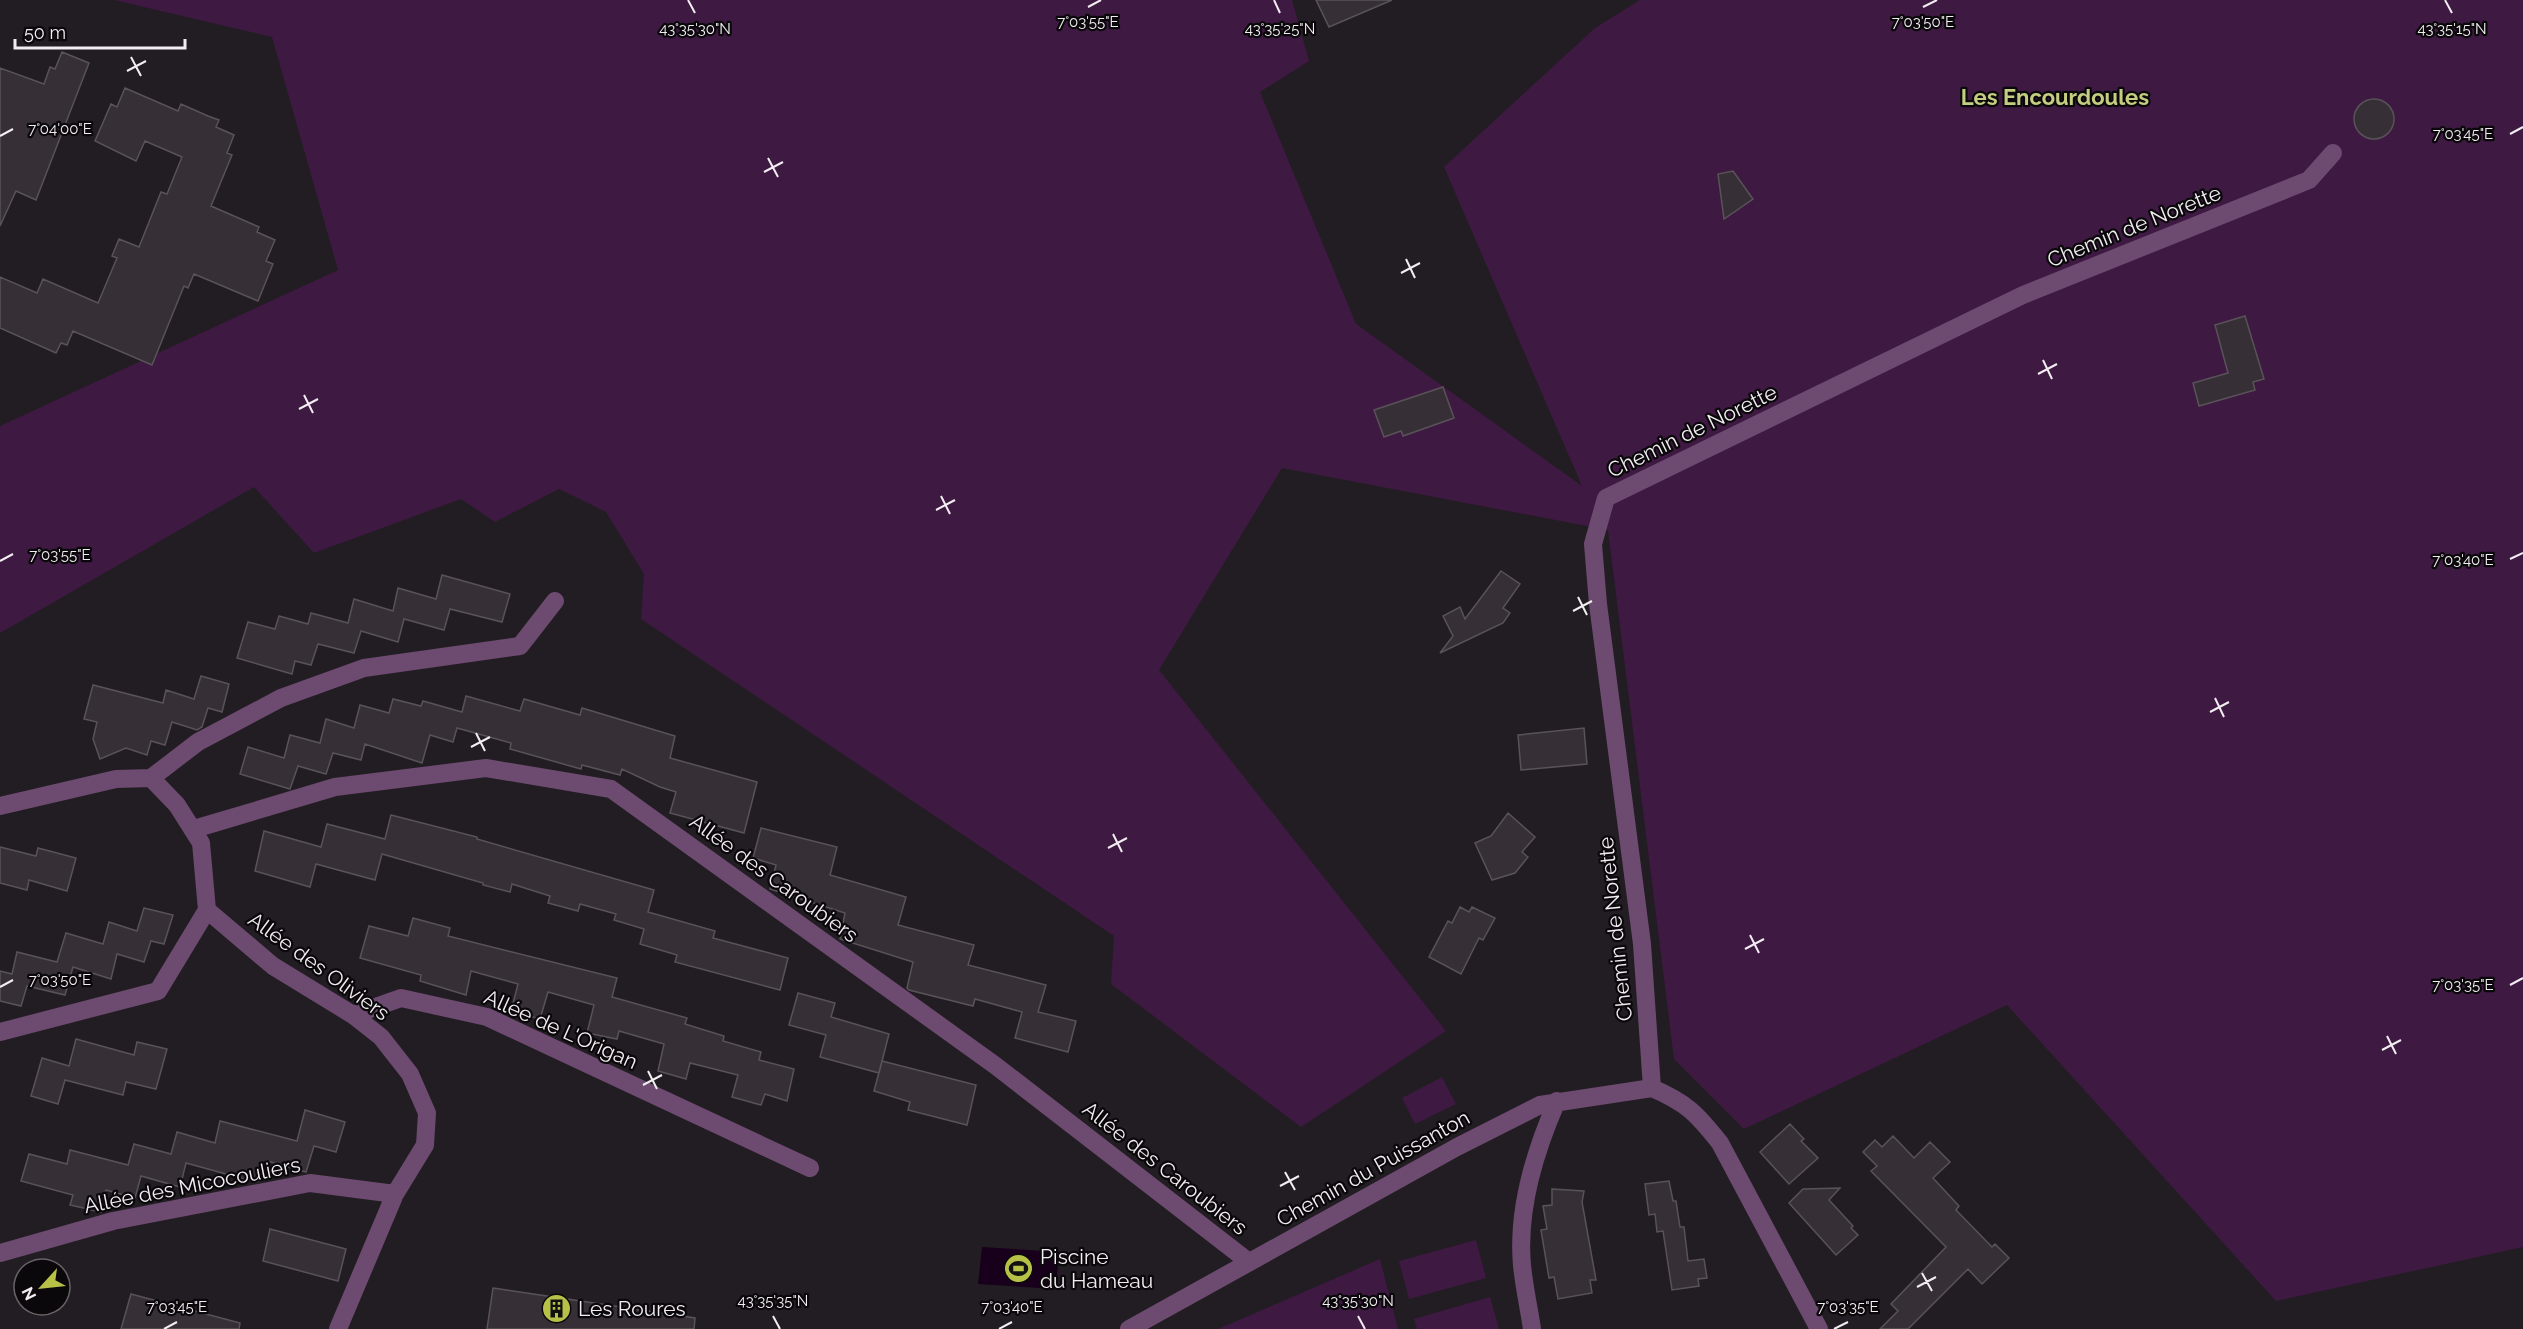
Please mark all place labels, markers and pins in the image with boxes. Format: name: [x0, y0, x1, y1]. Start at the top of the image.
place label: Piscine du Hameau: [1040, 1244, 1153, 1293]
sports icon: Piscine du Hameau: [1003, 1252, 1035, 1284]
building icon: Les Roures: [541, 1292, 573, 1324]
place label: Les Roures: [578, 1296, 686, 1321]

